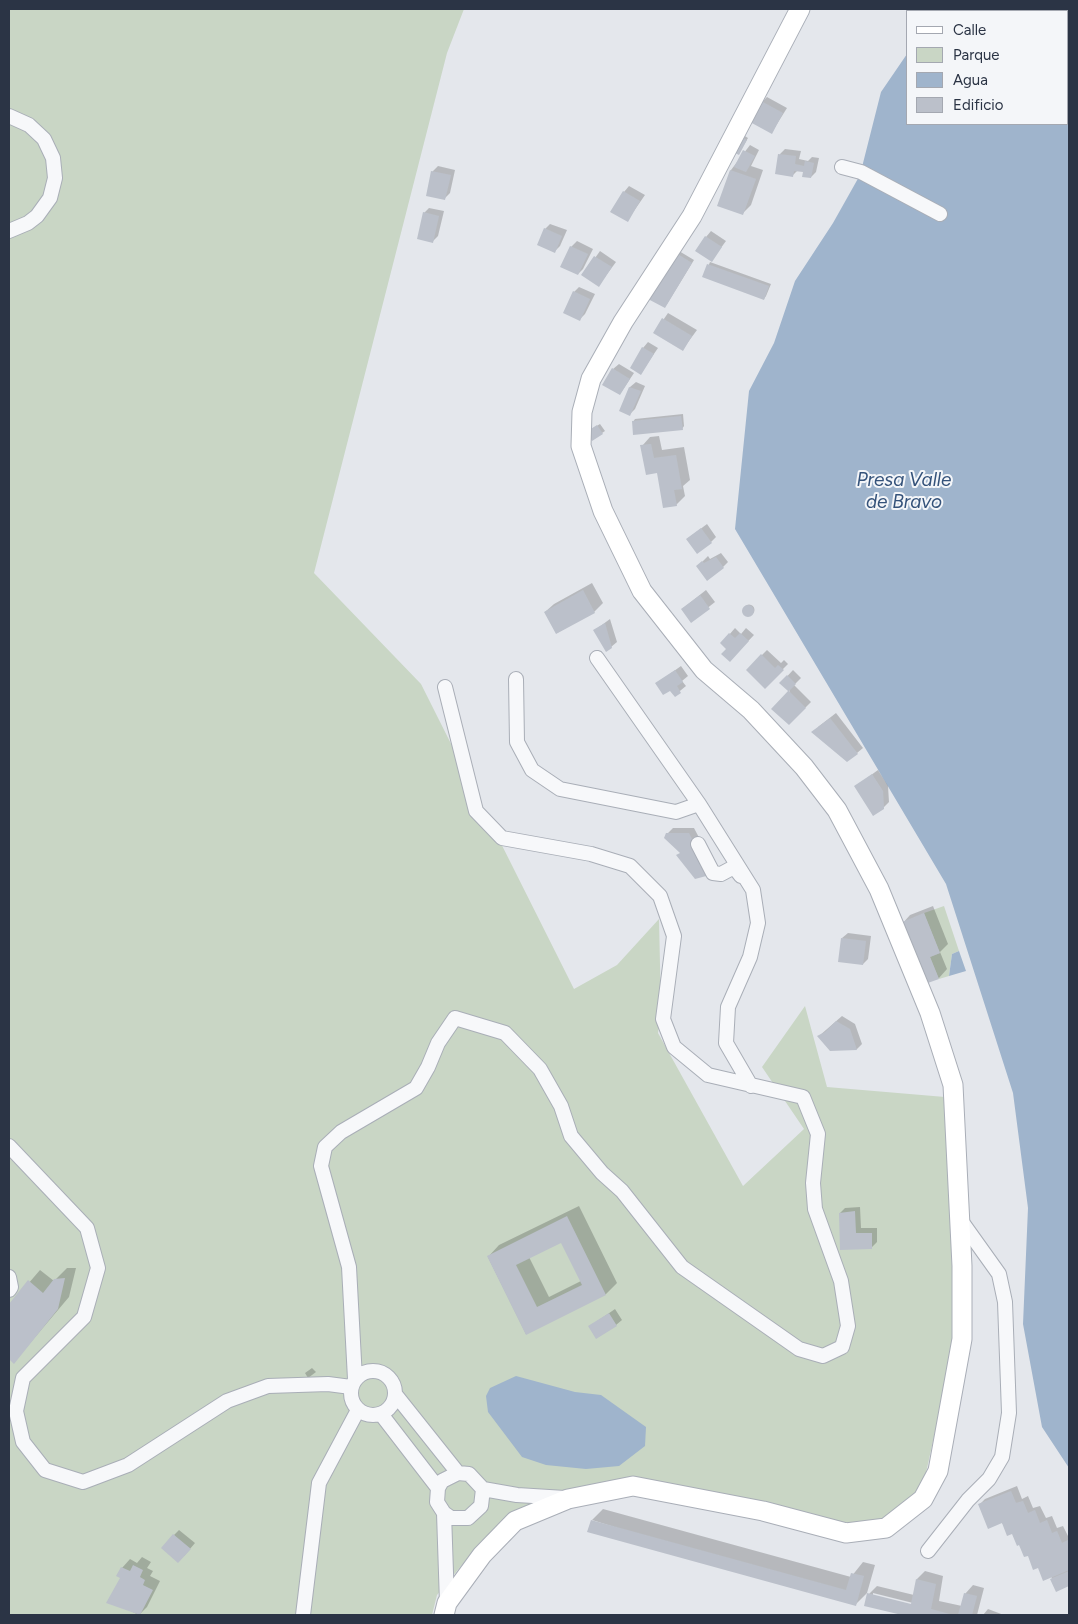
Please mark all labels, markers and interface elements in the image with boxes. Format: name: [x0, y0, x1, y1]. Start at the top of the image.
legend: [906, 10, 1068, 125]
text: Calle: [953, 21, 986, 39]
text: Parque: [953, 46, 1000, 64]
text: Agua: [953, 71, 988, 89]
text: Edificio: [953, 96, 1003, 114]
water label: Presa Valle de Bravo: [857, 469, 951, 513]

